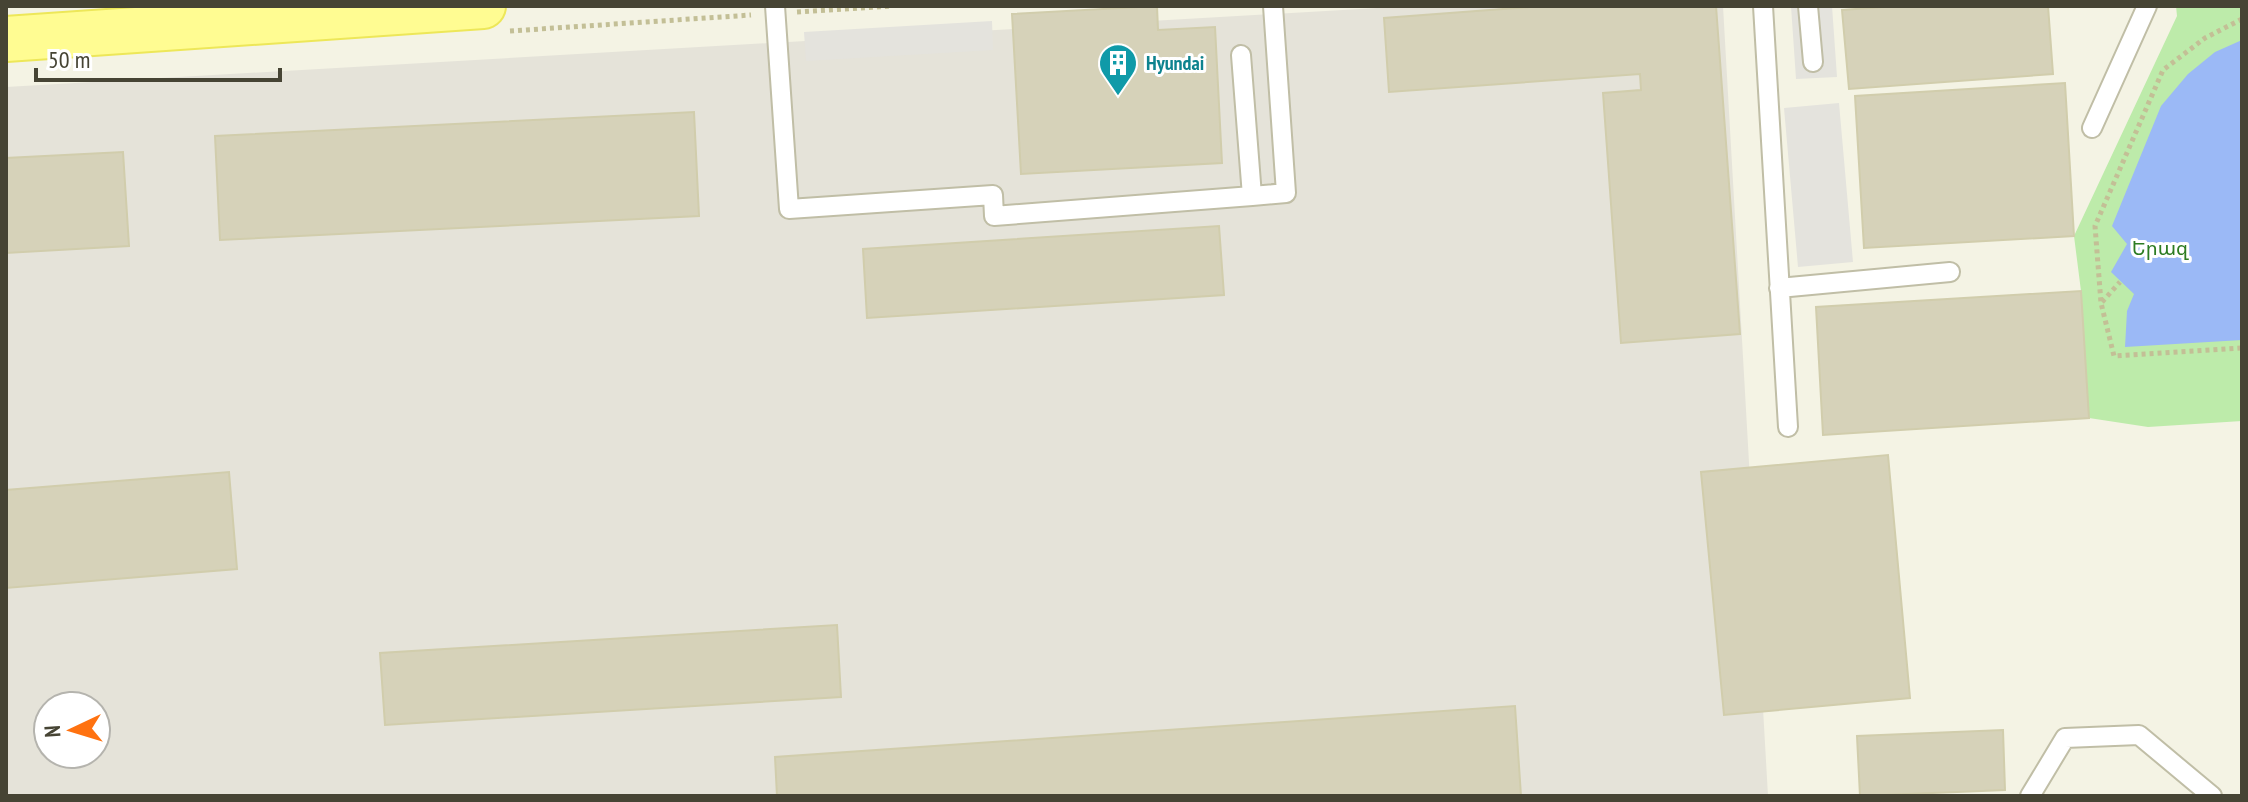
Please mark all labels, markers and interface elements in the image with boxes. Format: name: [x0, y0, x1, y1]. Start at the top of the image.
scale bar: [36, 32, 280, 82]
building icon: Hyundai: [1097, 42, 1139, 97]
text: 50 m: [48, 44, 90, 75]
place label: Hyundai: [1146, 50, 1204, 76]
park label: Երազ: [2132, 235, 2189, 261]
north arrow: [32, 690, 112, 770]
text: N: [38, 724, 66, 738]

